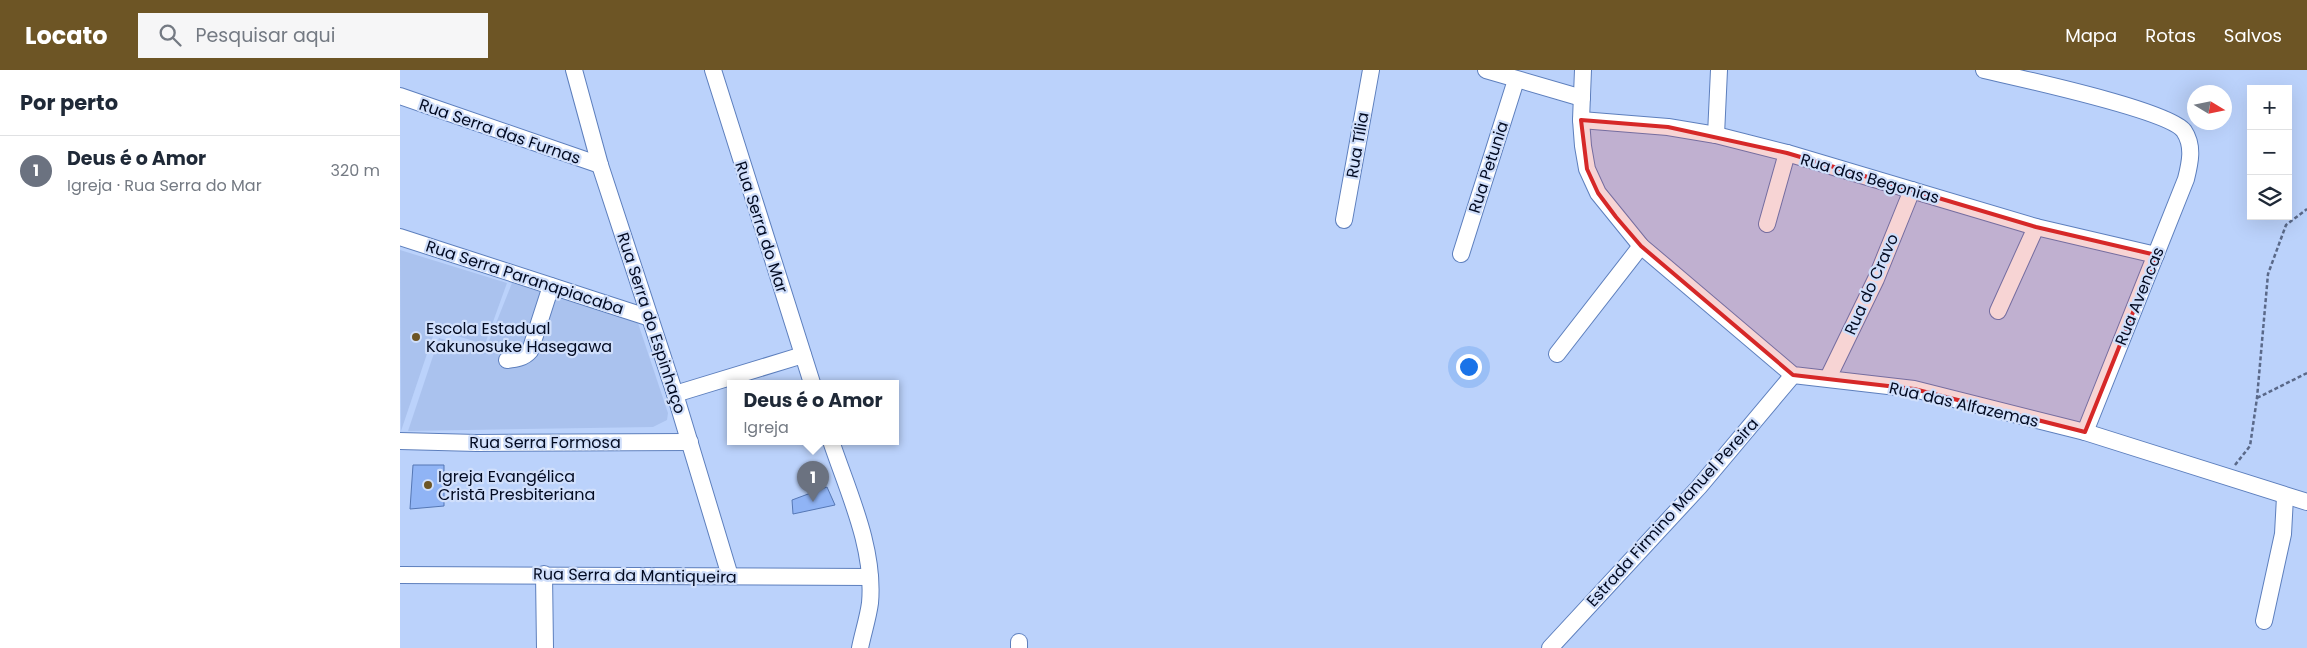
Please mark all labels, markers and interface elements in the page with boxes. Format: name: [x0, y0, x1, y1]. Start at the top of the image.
search box: [138, 13, 488, 58]
text: Locato: [25, 19, 108, 52]
icon: search: [156, 21, 184, 49]
text: Pesquisar aqui: [196, 22, 335, 49]
text: Mapa: [2065, 23, 2117, 48]
text: Rotas: [2145, 23, 2196, 48]
text: Salvos: [2224, 23, 2282, 48]
north arrow: [2187, 85, 2232, 130]
map controls: [2247, 85, 2292, 220]
button: +: [2247, 85, 2292, 130]
text: Por perto: [20, 88, 118, 117]
street label: Rua Serra das Furnas: [416, 93, 584, 170]
street label: Rua Tília: [1340, 110, 1375, 180]
street label: Rua Petunia: [1463, 118, 1514, 216]
button: −: [2247, 130, 2292, 175]
text: Deus é o Amor: [67, 145, 206, 172]
street label: Rua das Begonias: [1798, 148, 1942, 209]
street label: Rua Serra do Mar: [729, 158, 794, 296]
text: 1: [33, 159, 39, 182]
text: 320 m: [331, 159, 380, 182]
text: Igreja · Rua Serra do Mar: [67, 174, 262, 197]
button: layers: [2247, 175, 2292, 220]
street label: Rua Serra do Espinhaço: [611, 230, 692, 417]
street label: Rua do Cravo: [1839, 230, 1904, 339]
street label: Rua Serra Paranapiacaba: [423, 235, 627, 320]
street label: Rua Avencas: [2109, 244, 2170, 349]
place label: Escola Estadual Kakunosuke Hasegawa: [426, 317, 612, 358]
marker: Escola Estadual Kakunosuke Hasegawa: [410, 331, 422, 343]
your location: [1456, 354, 1482, 380]
street label: Rua das Alfazemas: [1887, 376, 2041, 433]
popup: [727, 380, 899, 445]
text: Deus é o Amor: [743, 387, 883, 414]
street label: Estrada Firmino Manuel Pereira: [1581, 413, 1764, 612]
text: Igreja: [743, 416, 789, 439]
street label: Rua Serra Formosa: [469, 431, 621, 454]
pin: 1: [797, 461, 829, 502]
place label: Igreja Evangélica Cristã Presbiteriana: [438, 465, 595, 506]
marker: Igreja Evangélica Cristã Presbiteriana: [422, 479, 434, 491]
street label: Rua Serra da Mantiqueira: [533, 562, 737, 589]

